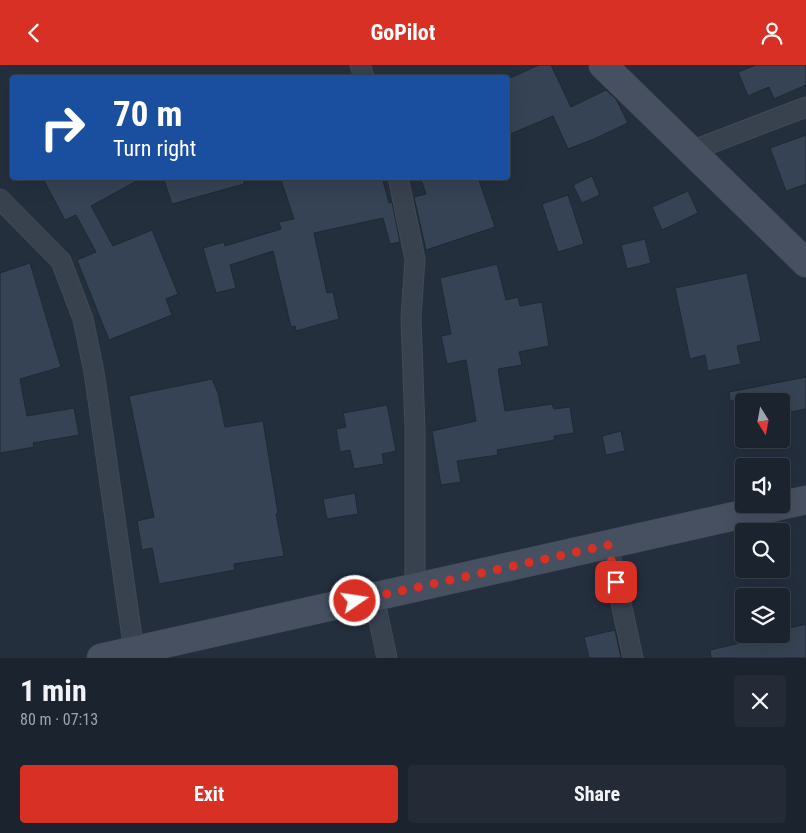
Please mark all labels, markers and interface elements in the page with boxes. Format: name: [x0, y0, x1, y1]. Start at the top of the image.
icon: back: [20, 19, 48, 47]
icon: person: [758, 19, 786, 47]
text: GoPilot: [370, 20, 436, 45]
text: 70 m: [113, 94, 182, 135]
icon: right: [30, 95, 95, 160]
text: Turn right: [113, 136, 196, 161]
north arrow: [735, 393, 790, 447]
map controls: [735, 393, 790, 643]
button: sound: [735, 458, 790, 513]
button: search: [735, 523, 790, 578]
pin: [595, 561, 637, 603]
icon: arrive: [602, 568, 630, 596]
position arrow: [328, 574, 380, 626]
button: layers: [735, 588, 790, 643]
text: 1 min: [20, 673, 87, 708]
button: close: [734, 675, 786, 727]
text: 80 m · 07:13: [20, 710, 98, 729]
button: Exit: [20, 765, 398, 823]
button: Share: [408, 765, 786, 823]

